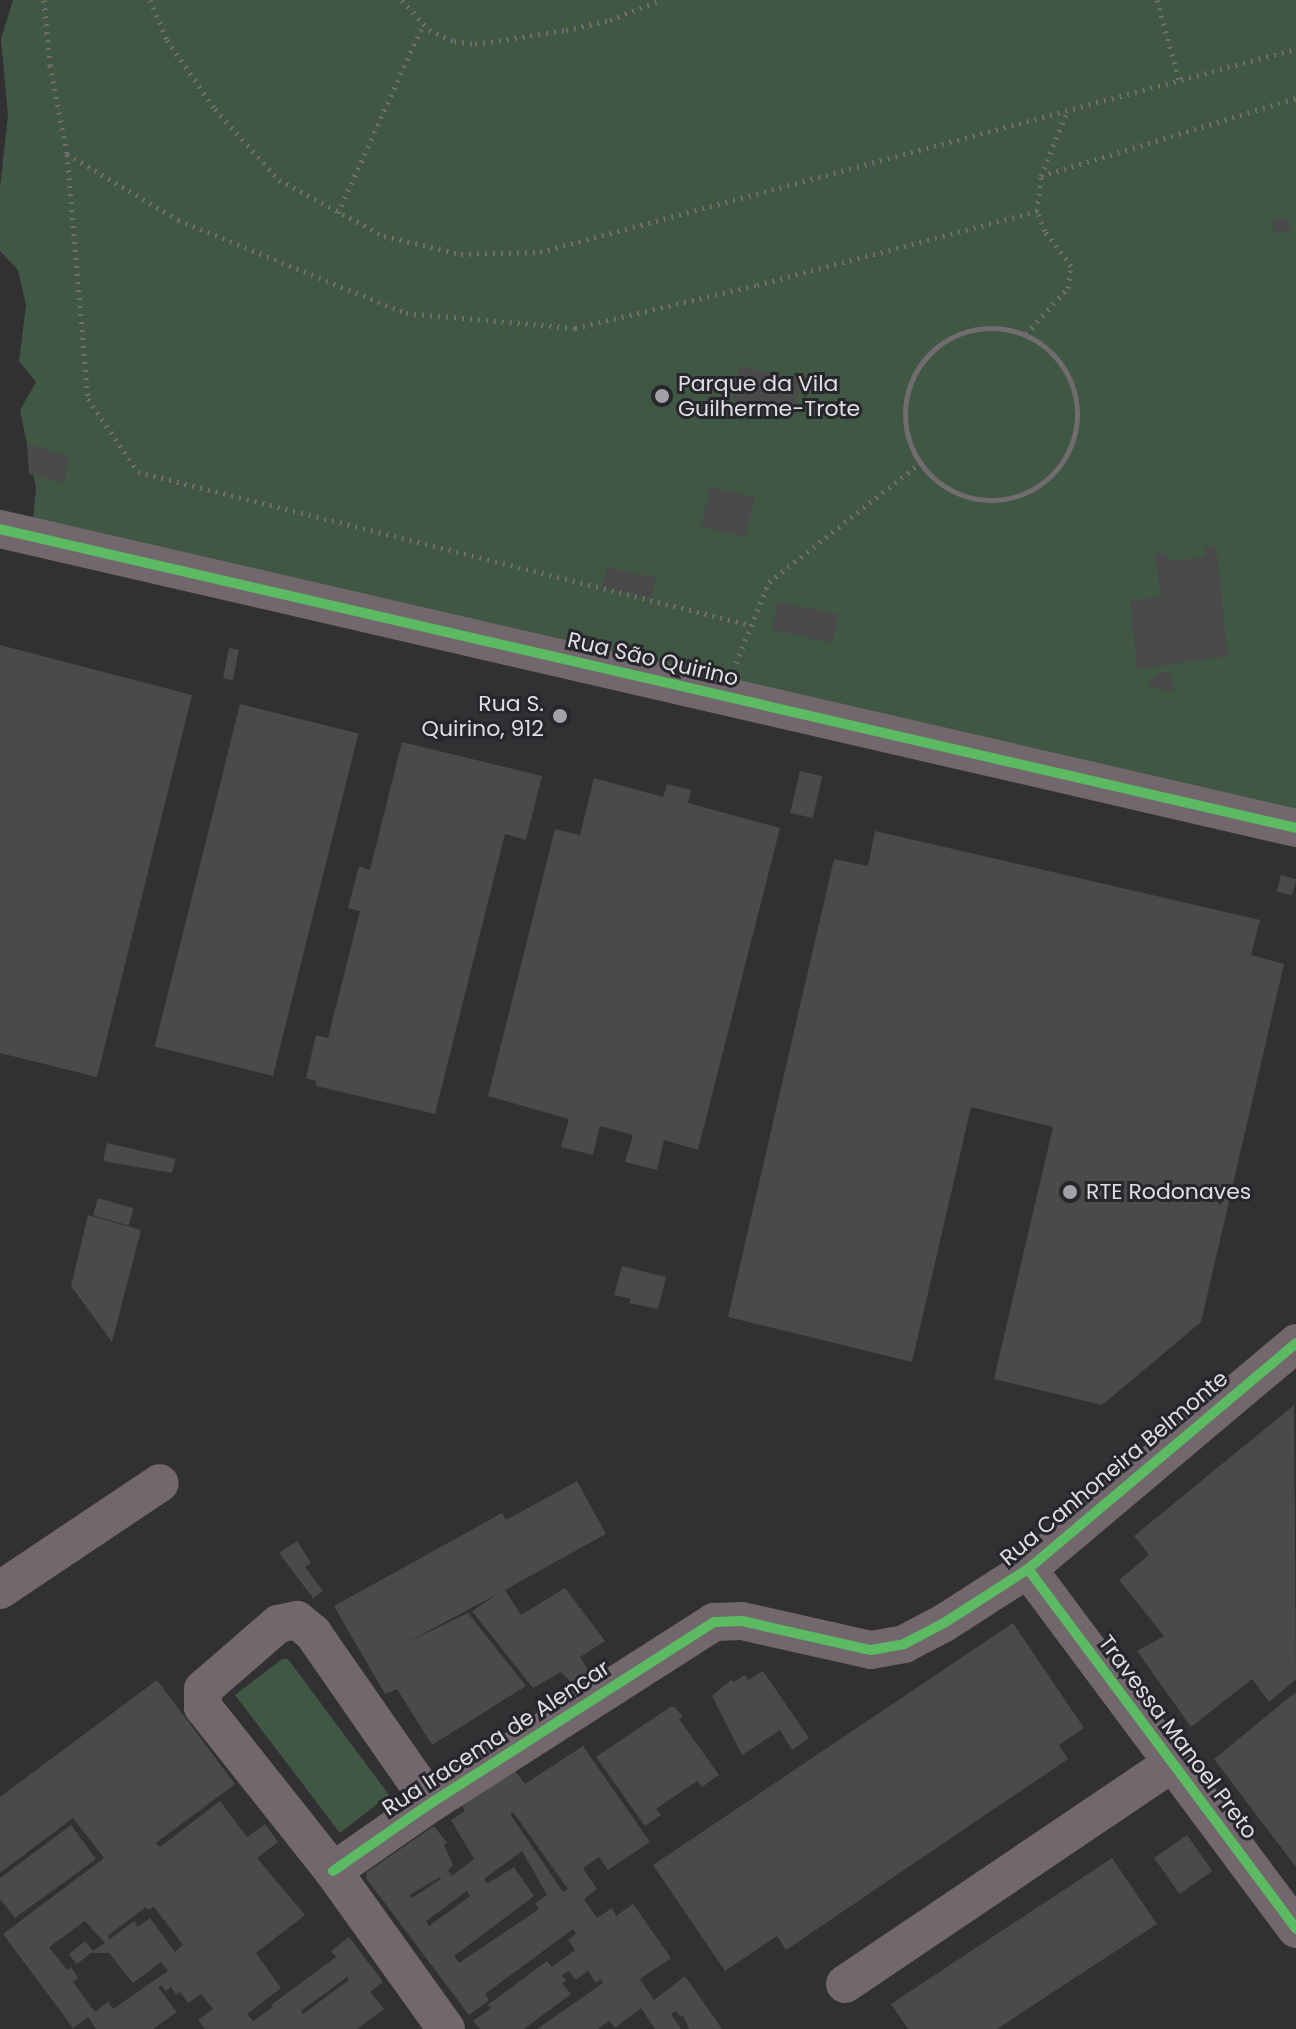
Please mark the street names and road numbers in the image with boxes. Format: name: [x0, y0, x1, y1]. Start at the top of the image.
street label: Rua São Quirino: [565, 627, 741, 691]
street label: Rua Canhoneira Belmonte: [995, 1365, 1233, 1571]
street label: Travessa Manoel Preto: [1093, 1630, 1263, 1844]
street label: Rua Iracema de Alencar: [377, 1655, 615, 1821]

